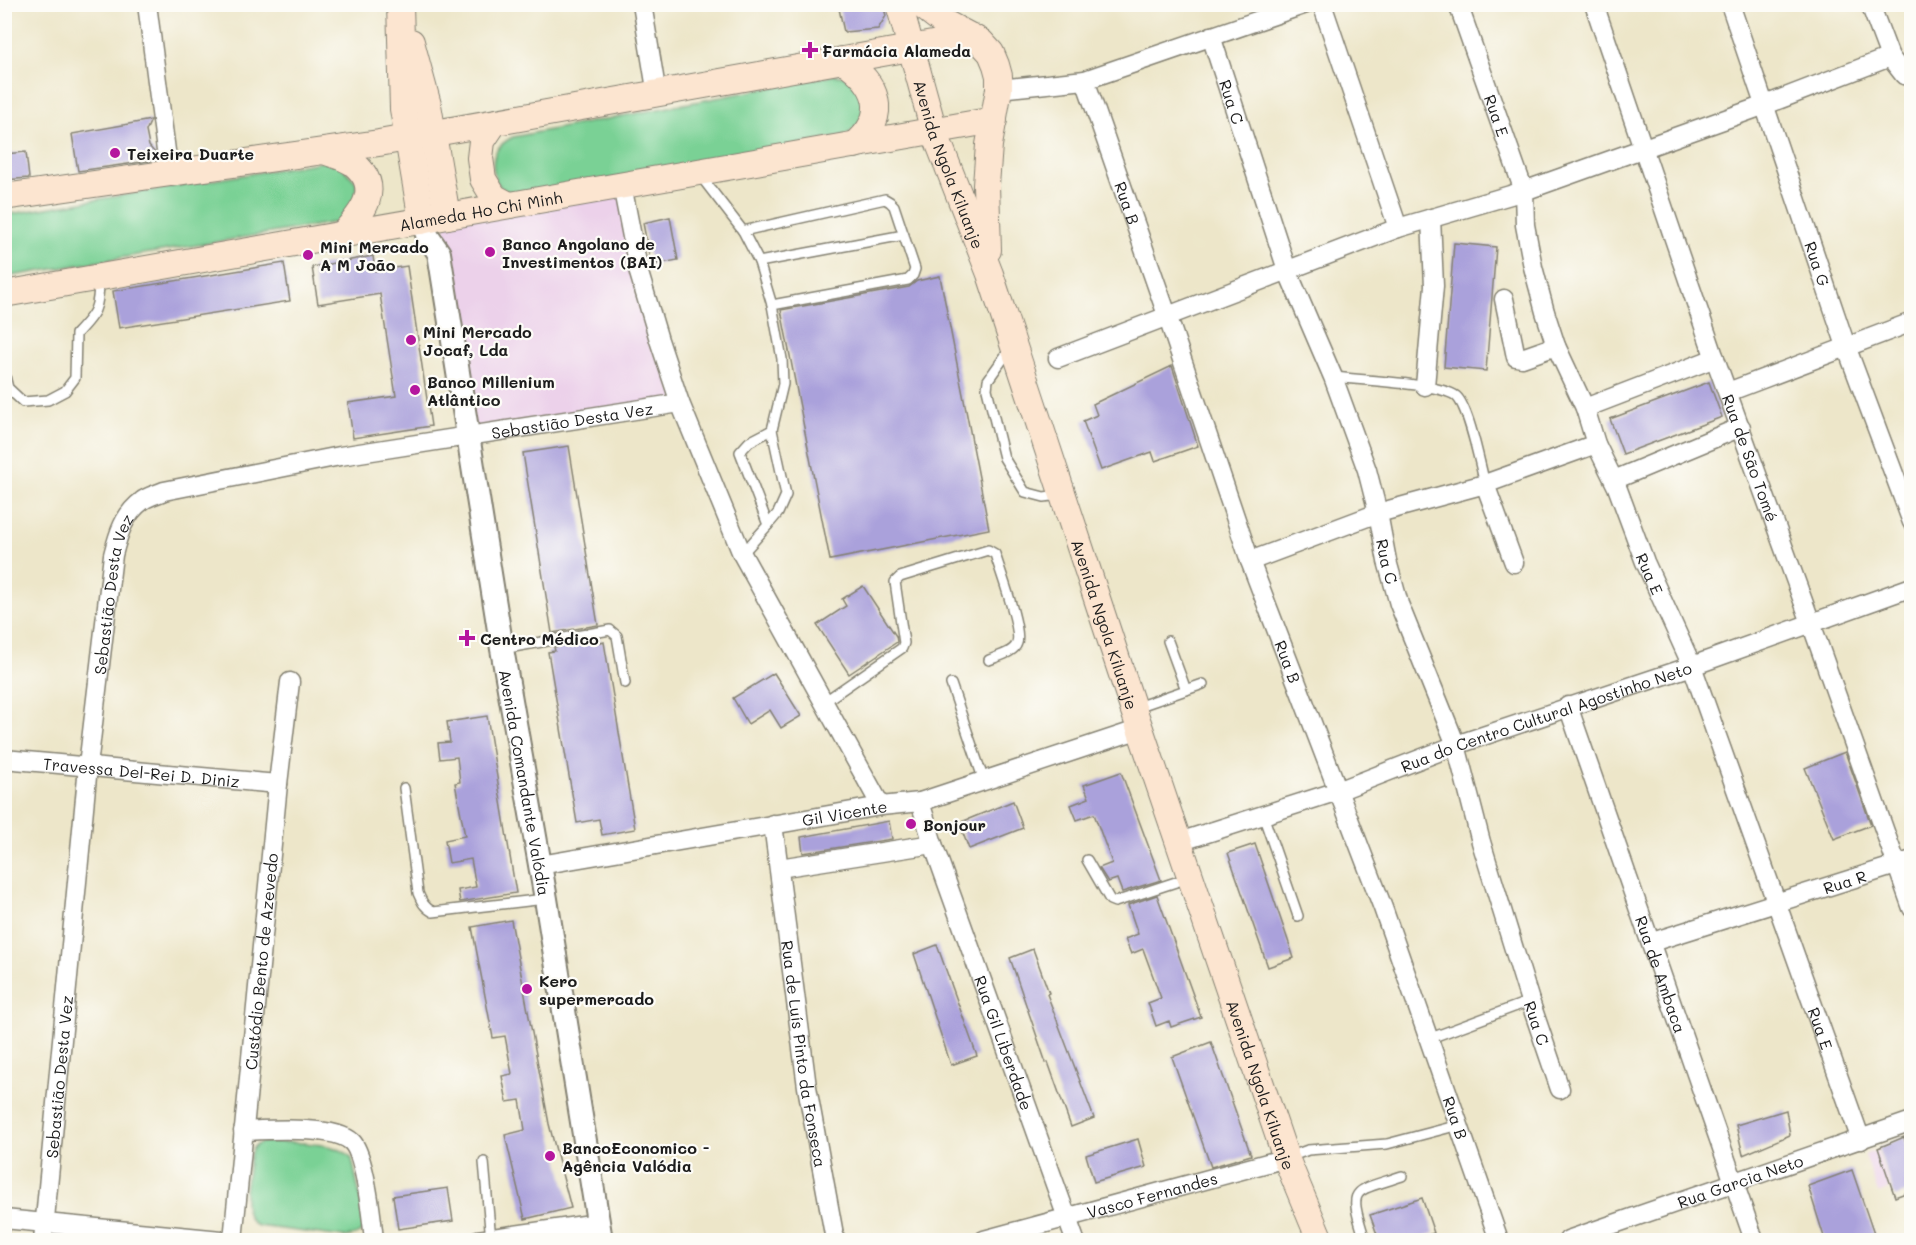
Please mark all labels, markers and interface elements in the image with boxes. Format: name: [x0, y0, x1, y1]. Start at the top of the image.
place label: Farmácia Alameda: [822, 40, 971, 61]
marker: Farmácia Alameda: [803, 43, 817, 57]
street label: Avenida Ngola Kiluanje: [910, 77, 989, 252]
street label: Rua C: [1215, 77, 1249, 127]
street label: Rua E: [1480, 91, 1514, 139]
place label: Teixeira Duarte: [127, 143, 254, 164]
marker: Teixeira Duarte: [108, 146, 122, 160]
street label: Rua B: [1111, 178, 1145, 227]
street label: Alameda Ho Chi Minh: [398, 186, 564, 235]
place label: Banco Angolano de Investimentos (BAI): [502, 233, 662, 272]
place label: Mini Mercado A M João: [320, 236, 429, 275]
street label: Rua G: [1801, 238, 1835, 289]
marker: Banco Angolano de Investimentos (BAI): [483, 245, 497, 259]
marker: Mini Mercado A M João: [301, 248, 315, 262]
place label: Mini Mercado Jocaf, Lda: [423, 321, 532, 360]
marker: Mini Mercado Jocaf, Lda: [404, 333, 418, 347]
place label: Banco Millenium Atlântico: [427, 371, 555, 410]
marker: Banco Millenium Atlântico: [408, 383, 422, 397]
street label: Rua de São Tomé: [1718, 391, 1784, 524]
street label: Sebastião Desta Vez: [490, 397, 655, 443]
street label: Sebastião Desta Vez: [88, 510, 137, 676]
street label: Avenida Ngola Kiluanje: [1068, 536, 1143, 712]
street label: Rua C: [1373, 537, 1403, 586]
street label: Rua E: [1632, 550, 1669, 598]
place label: Centro Médico: [480, 628, 599, 649]
marker: Centro Médico: [458, 629, 476, 647]
street label: Rua B: [1271, 637, 1306, 686]
street label: Rua do Centro Cultural Agostinho Neto: [1397, 656, 1694, 776]
street label: Avenida Comandante Valódia: [495, 668, 556, 897]
street label: Travessa Del-Rei D. Diniz: [42, 752, 241, 791]
street label: Gil Vicente: [800, 795, 888, 830]
place label: Bonjour: [923, 814, 986, 835]
marker: Bonjour: [904, 817, 918, 831]
street label: Custódio Bento de Azevedo: [239, 852, 282, 1071]
street label: Rua R: [1820, 865, 1869, 898]
street label: Rua de Ambaca: [1631, 913, 1692, 1036]
street label: Rua de Luís Pinto da Fonseca: [778, 939, 832, 1169]
place label: Kero supermercado: [539, 970, 654, 1009]
street label: Rua Gil Liberdade: [970, 972, 1038, 1113]
marker: Kero supermercado: [520, 982, 534, 996]
street label: Sebastião Desta Vez: [40, 994, 77, 1159]
street label: Avenida Ngola Kiluanje: [1222, 997, 1300, 1173]
street label: Rua C: [1520, 998, 1555, 1048]
street label: Rua E: [1804, 1004, 1838, 1052]
street label: Rua B: [1439, 1093, 1473, 1142]
place label: BancoEconomico - Agência Valódia: [562, 1137, 710, 1176]
marker: BancoEconomico - Agência Valódia: [543, 1149, 557, 1163]
street label: Rua Garcia Neto: [1674, 1149, 1806, 1212]
street label: Vasco Fernandes: [1084, 1167, 1220, 1222]

